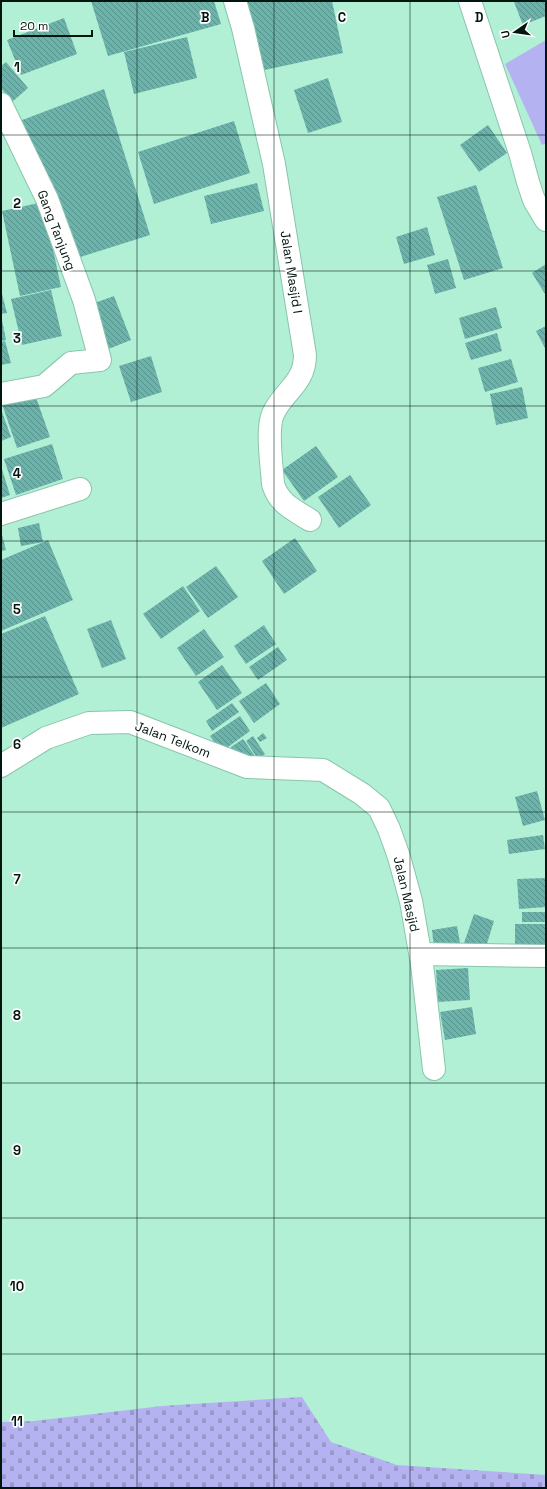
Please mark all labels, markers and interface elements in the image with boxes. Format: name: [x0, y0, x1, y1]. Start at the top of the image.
text: B: [201, 9, 210, 26]
text: C: [338, 9, 346, 26]
text: D: [475, 9, 484, 26]
scale bar: [14, 12, 92, 38]
north arrow: [495, 12, 535, 52]
text: 20 m: [20, 18, 48, 34]
text: U: [498, 29, 513, 39]
text: 1: [14, 59, 20, 76]
street label: Gang Tanjung: [33, 188, 80, 273]
text: 2: [13, 195, 21, 212]
street label: Jalan Masjid I: [277, 229, 306, 315]
text: 3: [13, 330, 21, 347]
text: 4: [13, 465, 21, 482]
text: 5: [13, 601, 21, 618]
street label: Jalan Telkom: [133, 717, 213, 762]
text: 6: [13, 736, 21, 753]
street label: Jalan Masjid: [390, 855, 423, 934]
text: 7: [13, 871, 21, 888]
text: 8: [13, 1007, 21, 1024]
text: 9: [13, 1142, 21, 1159]
text: 10: [10, 1278, 24, 1295]
text: 11: [11, 1413, 23, 1430]

